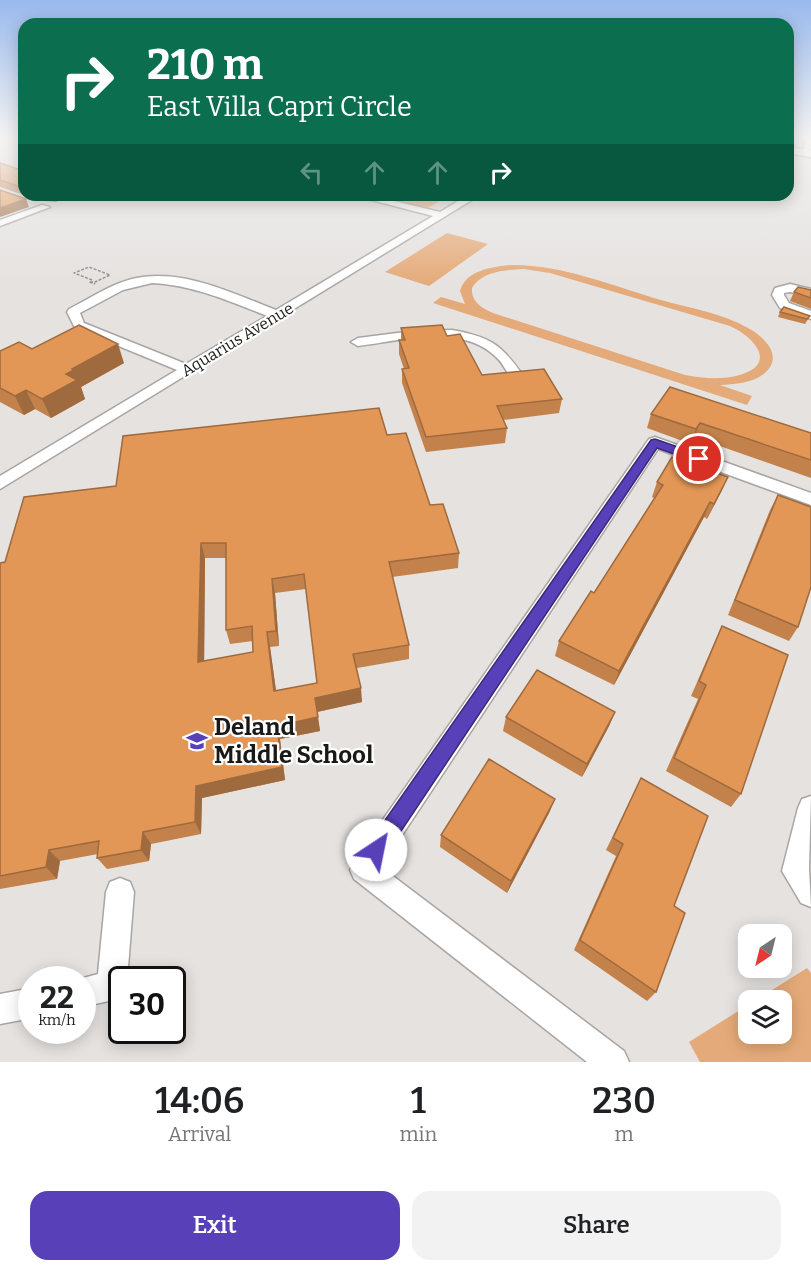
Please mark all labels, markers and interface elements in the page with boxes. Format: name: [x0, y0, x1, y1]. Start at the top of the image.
text: 210 m: [147, 40, 263, 90]
icon: right: [48, 42, 126, 120]
text: East Villa Capri Circle: [147, 91, 412, 123]
icon: left: [295, 156, 328, 189]
icon: ahead: [358, 156, 391, 189]
icon: ahead: [421, 156, 454, 189]
icon: right: [484, 156, 517, 189]
street label: Aquarius Avenue: [178, 298, 297, 380]
pin: [673, 433, 724, 484]
icon: arrive: [682, 442, 715, 475]
place label: Deland Middle School: [214, 713, 374, 769]
school or university icon: Deland Middle School: [185, 729, 209, 753]
position arrow: [344, 818, 408, 882]
north arrow: [738, 924, 792, 978]
map controls: [738, 924, 792, 1044]
speed limit sign: 30: [108, 966, 186, 1044]
text: 22: [40, 980, 74, 1016]
button: layers: [738, 990, 792, 1044]
text: km/h: [38, 1011, 76, 1029]
text: 14:06: [155, 1079, 244, 1123]
text: 1: [411, 1079, 426, 1123]
text: 230: [592, 1079, 656, 1123]
text: Arrival: [168, 1122, 231, 1146]
text: min: [399, 1122, 437, 1146]
text: m: [615, 1122, 634, 1146]
button: Exit: [30, 1191, 400, 1260]
button: Share: [412, 1191, 781, 1260]

